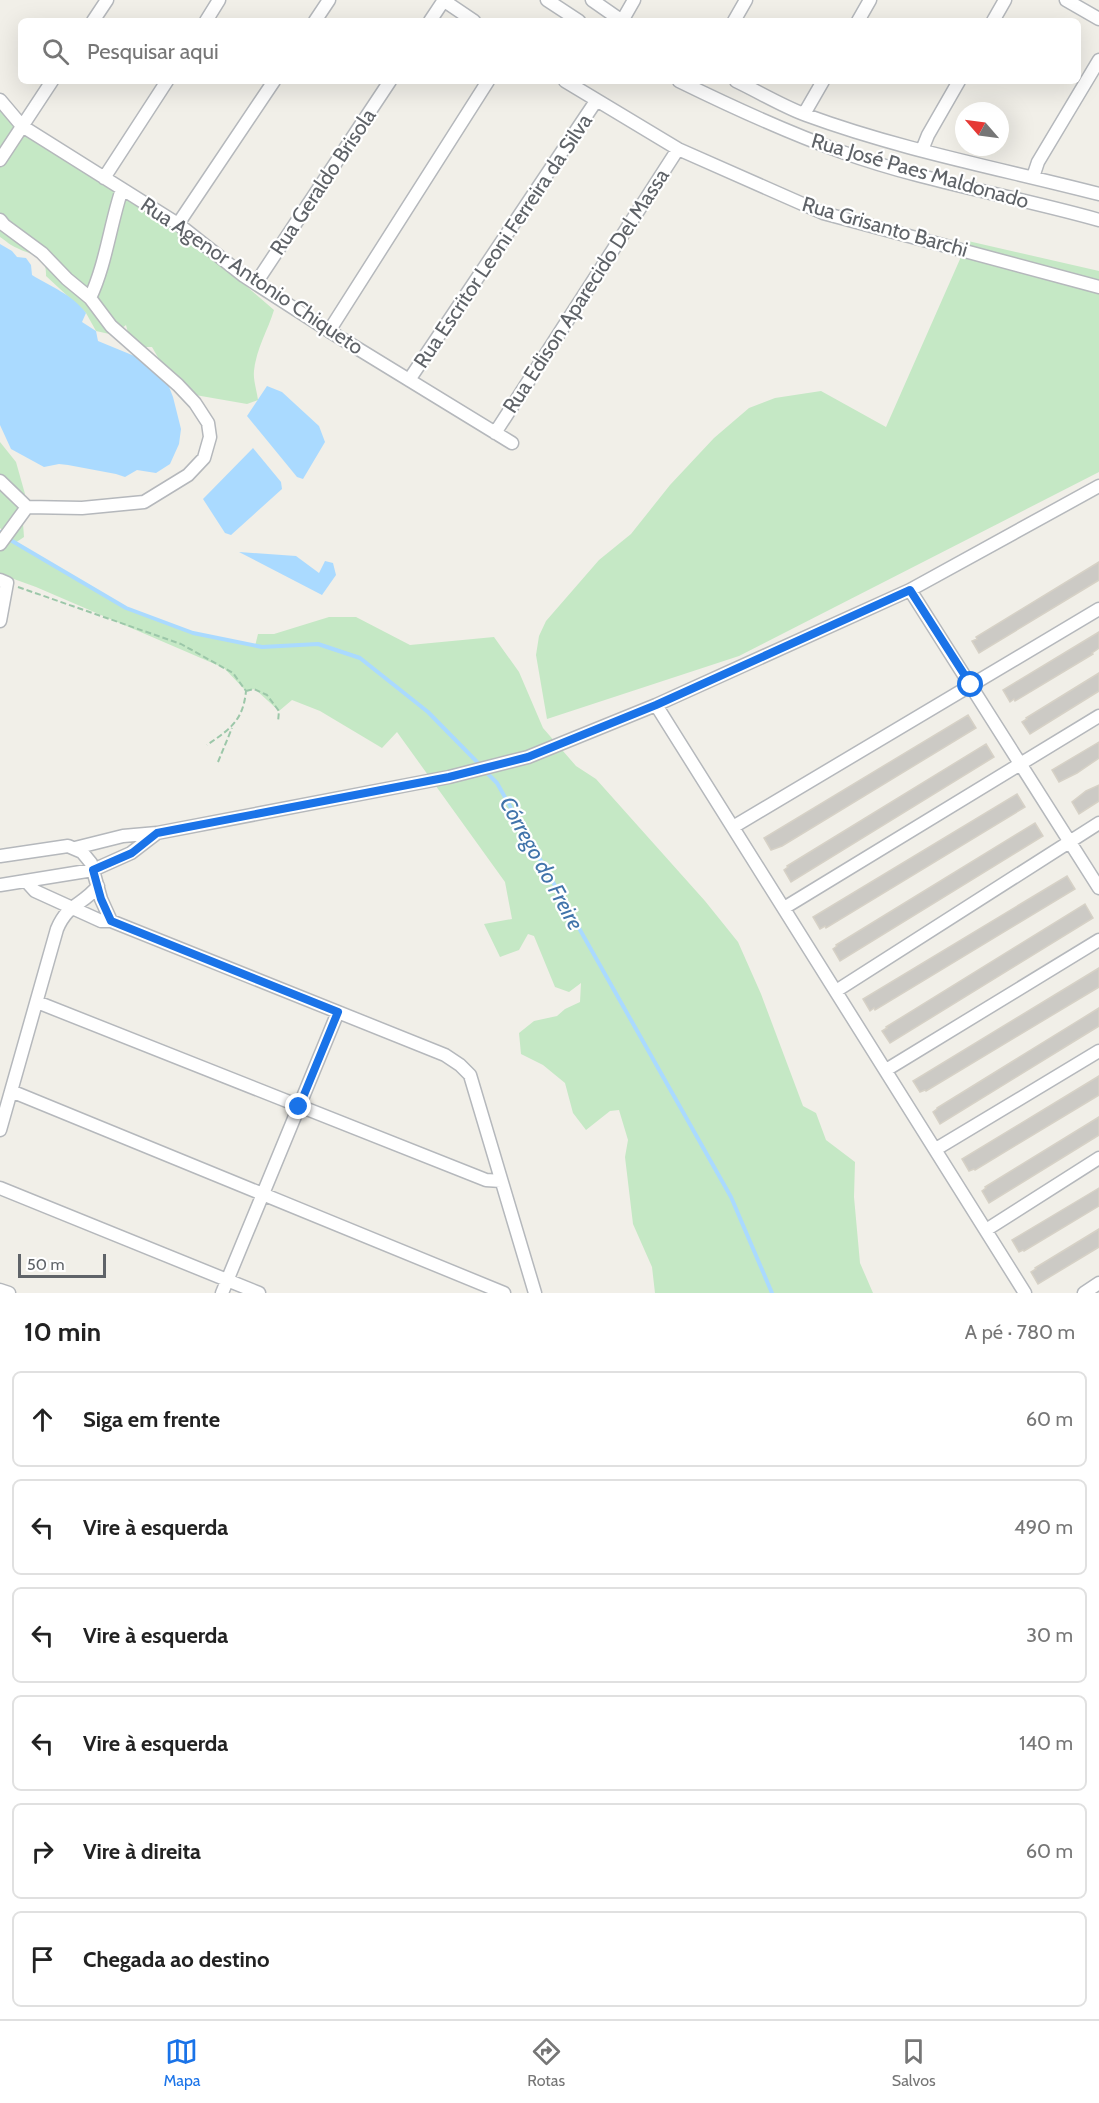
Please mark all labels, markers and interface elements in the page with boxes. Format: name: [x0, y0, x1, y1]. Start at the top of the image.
search box: [18, 18, 1081, 84]
icon: search: [39, 35, 72, 68]
text: Pesquisar aqui: [87, 38, 219, 65]
north arrow: [955, 102, 1009, 156]
street label: Rua Geraldo Brisola: [264, 104, 381, 260]
street label: Rua Escritor Leoni Ferreira da Silva: [408, 109, 597, 372]
street label: Rua José Paes Maldonado: [809, 127, 1032, 214]
street label: Rua Edison Aparecido Del Massa: [497, 164, 674, 418]
street label: Rua Grisanto Barchi: [799, 191, 971, 262]
street label: Rua Agenor Antonio Chiqueto: [136, 192, 368, 360]
route start: [957, 671, 983, 697]
water label: Córrego do Freire: [494, 792, 589, 935]
route end: [285, 1093, 311, 1119]
scale bar: [18, 1251, 106, 1278]
text: 50 m: [27, 1255, 64, 1274]
text: 10 min: [24, 1316, 101, 1348]
text: A pé · 780 m: [965, 1320, 1075, 1344]
icon: ahead: [26, 1403, 59, 1436]
text: Siga em frente: [83, 1406, 220, 1433]
text: 60 m: [1026, 1407, 1073, 1431]
icon: left: [26, 1511, 59, 1544]
text: Vire à esquerda: [83, 1514, 228, 1541]
text: 490 m: [1014, 1515, 1073, 1539]
icon: left: [26, 1619, 59, 1652]
text: Vire à esquerda: [83, 1622, 228, 1649]
text: 30 m: [1026, 1623, 1073, 1647]
icon: left: [26, 1727, 59, 1760]
text: Vire à esquerda: [83, 1730, 228, 1757]
text: 140 m: [1019, 1731, 1073, 1755]
icon: right: [26, 1835, 59, 1868]
text: Vire à direita: [83, 1838, 201, 1865]
text: 60 m: [1026, 1839, 1073, 1863]
icon: arrive: [26, 1943, 59, 1976]
text: Chegada ao destino: [83, 1946, 269, 1973]
tab: Mapa: [163, 2035, 201, 2090]
tab: Rotas: [527, 2035, 565, 2090]
tab: Salvos: [892, 2035, 936, 2090]

